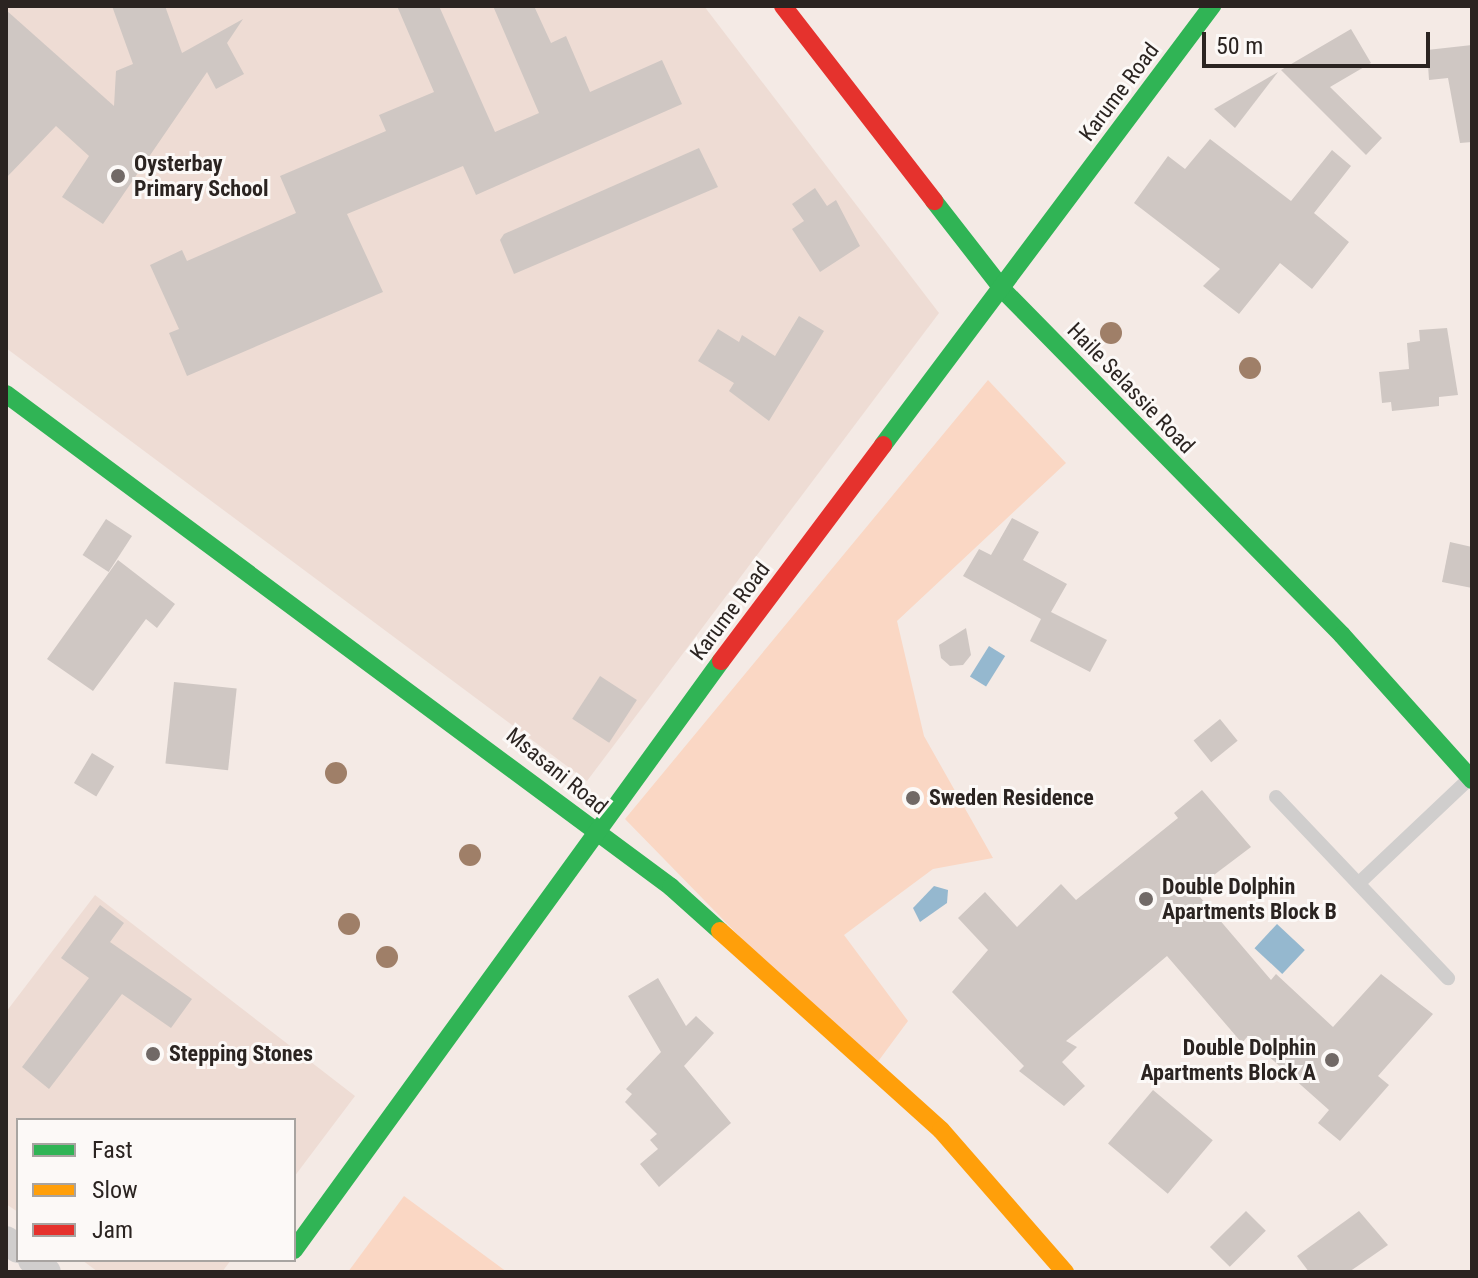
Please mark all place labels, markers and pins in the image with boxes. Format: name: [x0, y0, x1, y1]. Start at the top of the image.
place label: Oysterbay Primary School: [134, 150, 269, 202]
marker: Oysterbay Primary School: [109, 167, 127, 185]
place label: Sweden Residence: [929, 785, 1094, 811]
marker: Sweden Residence: [904, 789, 922, 807]
place label: Double Dolphin Apartments Block B: [1162, 873, 1337, 924]
marker: Double Dolphin Apartments Block B: [1137, 890, 1155, 908]
place label: Double Dolphin Apartments Block A: [1140, 1034, 1316, 1086]
place label: Stepping Stones: [169, 1041, 313, 1067]
marker: Stepping Stones: [144, 1045, 162, 1063]
marker: Double Dolphin Apartments Block A: [1323, 1051, 1341, 1069]

